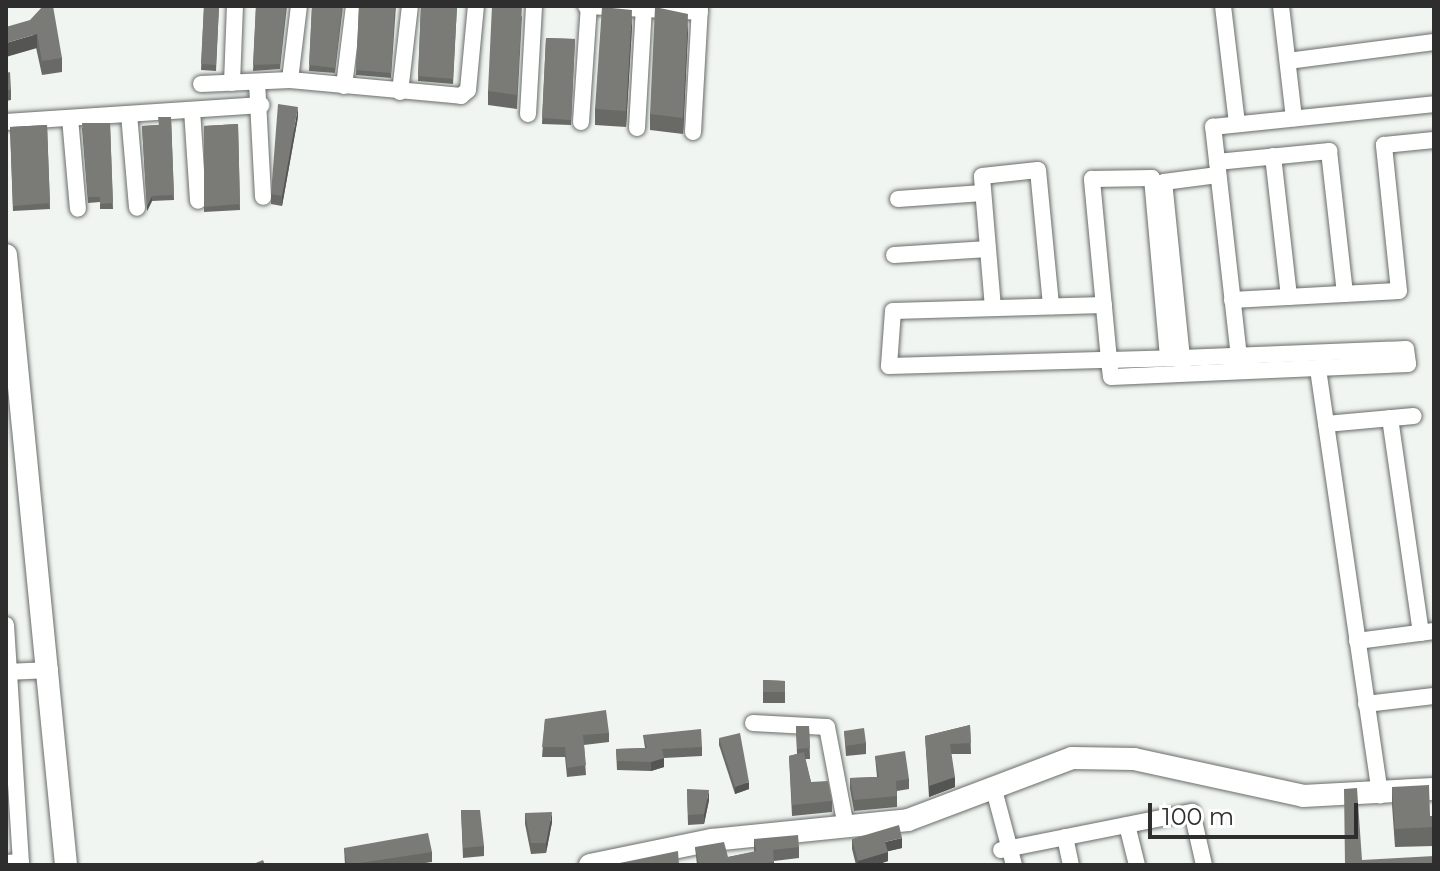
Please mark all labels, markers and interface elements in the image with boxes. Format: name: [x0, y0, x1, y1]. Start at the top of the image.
scale bar: [1152, 787, 1362, 837]
text: 100 m: [1162, 802, 1234, 831]

